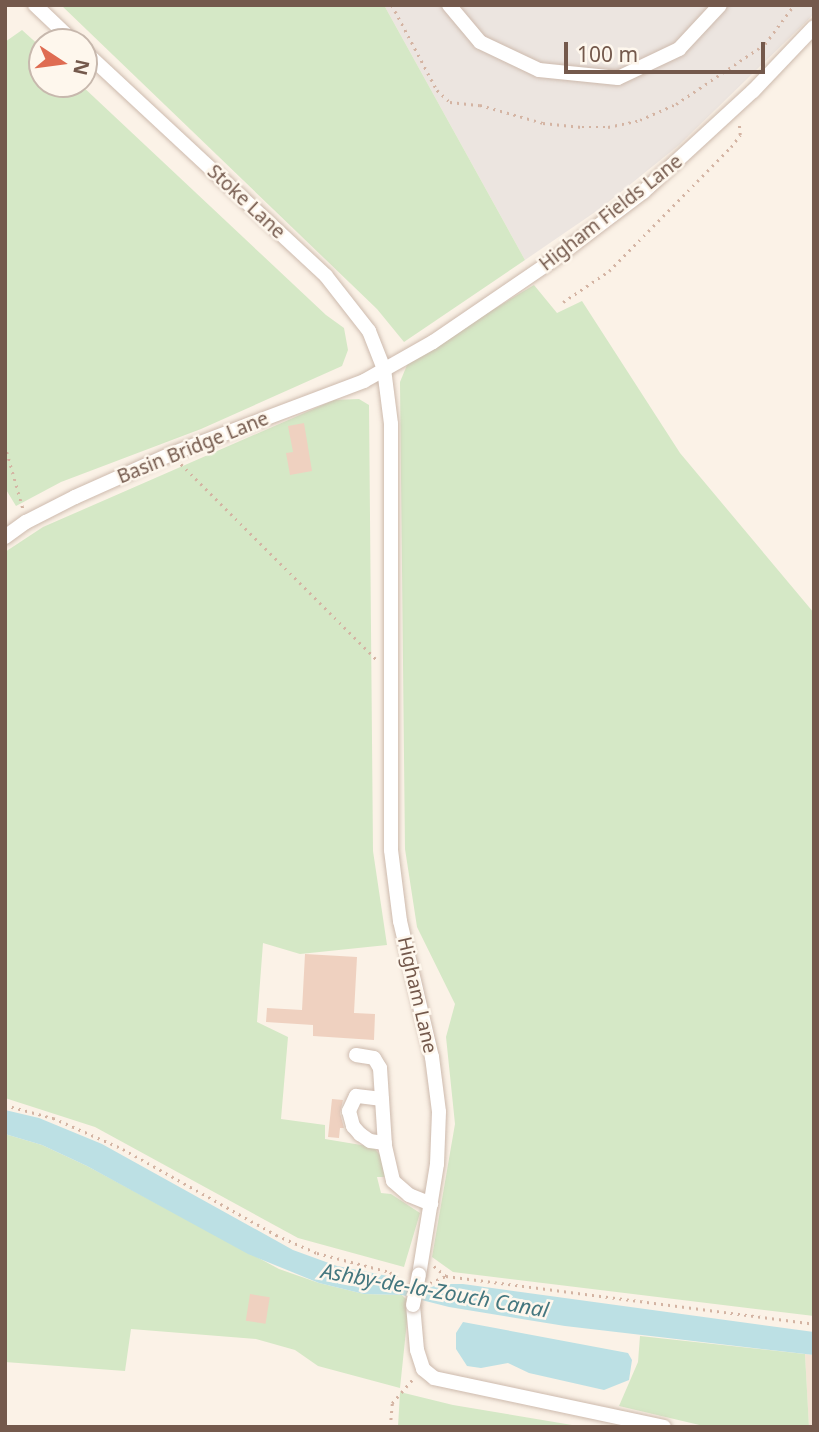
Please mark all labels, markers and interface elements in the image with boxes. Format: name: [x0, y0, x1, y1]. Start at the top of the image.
north arrow: [28, 28, 98, 98]
scale bar: [567, 28, 768, 72]
text: 100 m: [577, 40, 638, 68]
text: N: [67, 57, 96, 78]
street label: Higham Fields Lane: [535, 150, 687, 276]
street label: Stoke Lane: [203, 160, 289, 244]
street label: Basin Bridge Lane: [114, 407, 272, 489]
street label: Higham Lane: [393, 935, 441, 1055]
water label: Ashby-de-la-Zouch Canal: [319, 1258, 551, 1322]

